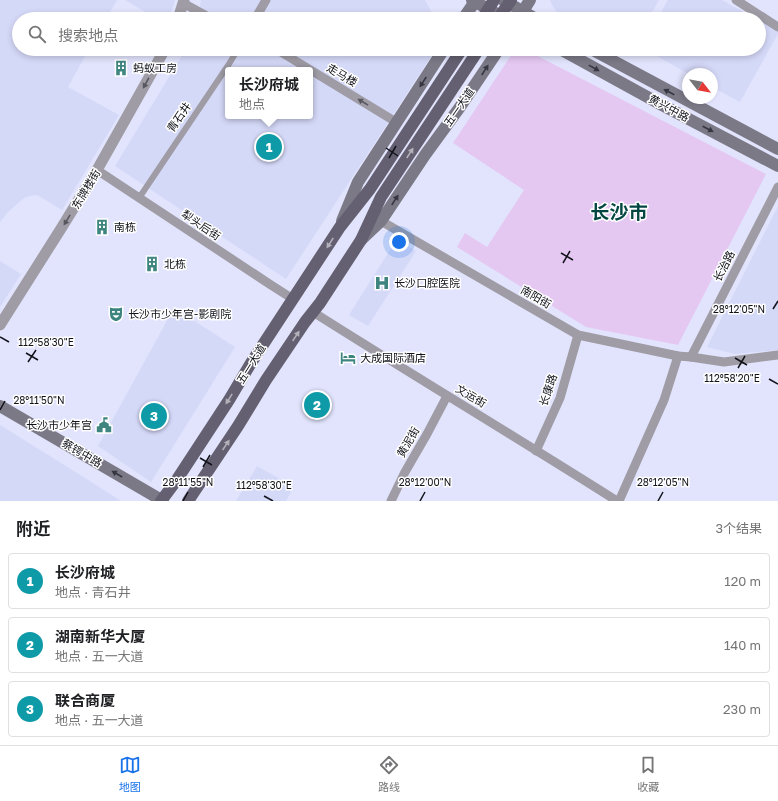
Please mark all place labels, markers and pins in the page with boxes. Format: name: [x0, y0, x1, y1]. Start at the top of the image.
building icon: 蚂蚁工房: [112, 59, 130, 77]
place label: 蚂蚁工房: [133, 61, 177, 74]
pin: 1: [256, 132, 282, 162]
building icon: 南栋: [93, 218, 111, 236]
place label: 南栋: [114, 220, 136, 233]
building icon: 北栋: [143, 255, 161, 273]
place label: 北栋: [164, 257, 186, 270]
hospital icon: 长沙口腔医院: [373, 274, 391, 292]
place label: 长沙口腔医院: [394, 276, 460, 289]
theatre icon: 长沙市少年宫-影剧院: [107, 305, 125, 323]
place label: 长沙市少年宫-影剧院: [128, 307, 231, 320]
hotel icon: 大成国际酒店: [339, 349, 357, 367]
place label: 大成国际酒店: [360, 351, 426, 364]
pin: 2: [304, 390, 330, 420]
pin: 3: [141, 401, 167, 431]
public building icon: 长沙市少年宫: [95, 416, 113, 434]
place label: 长沙市少年宫: [26, 418, 92, 431]

